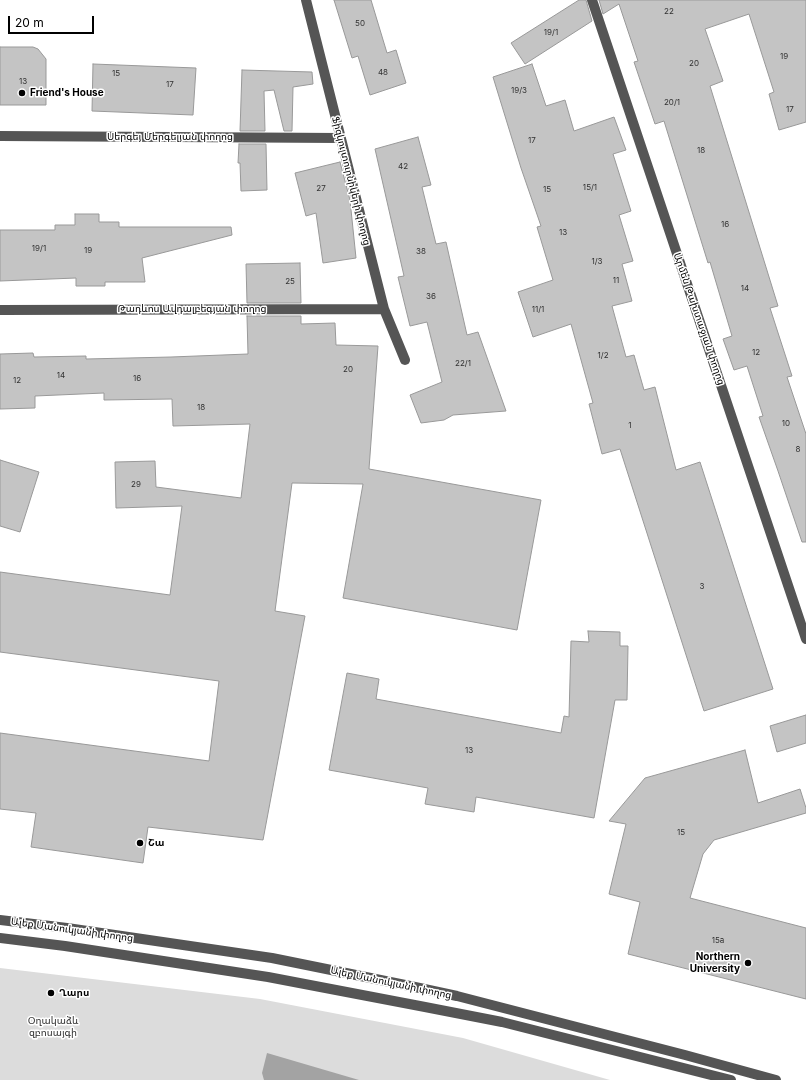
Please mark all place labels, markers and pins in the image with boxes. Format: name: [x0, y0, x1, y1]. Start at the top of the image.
place label: Friend's House: [30, 87, 104, 99]
marker: Friend's House: [17, 88, 27, 98]
place label: Շա: [148, 837, 165, 849]
marker: Շա: [135, 838, 145, 848]
place label: Northern University: [690, 951, 740, 974]
marker: Northern University: [743, 958, 753, 968]
place label: Ղարս: [59, 987, 89, 999]
marker: Ղարս: [46, 988, 56, 998]

